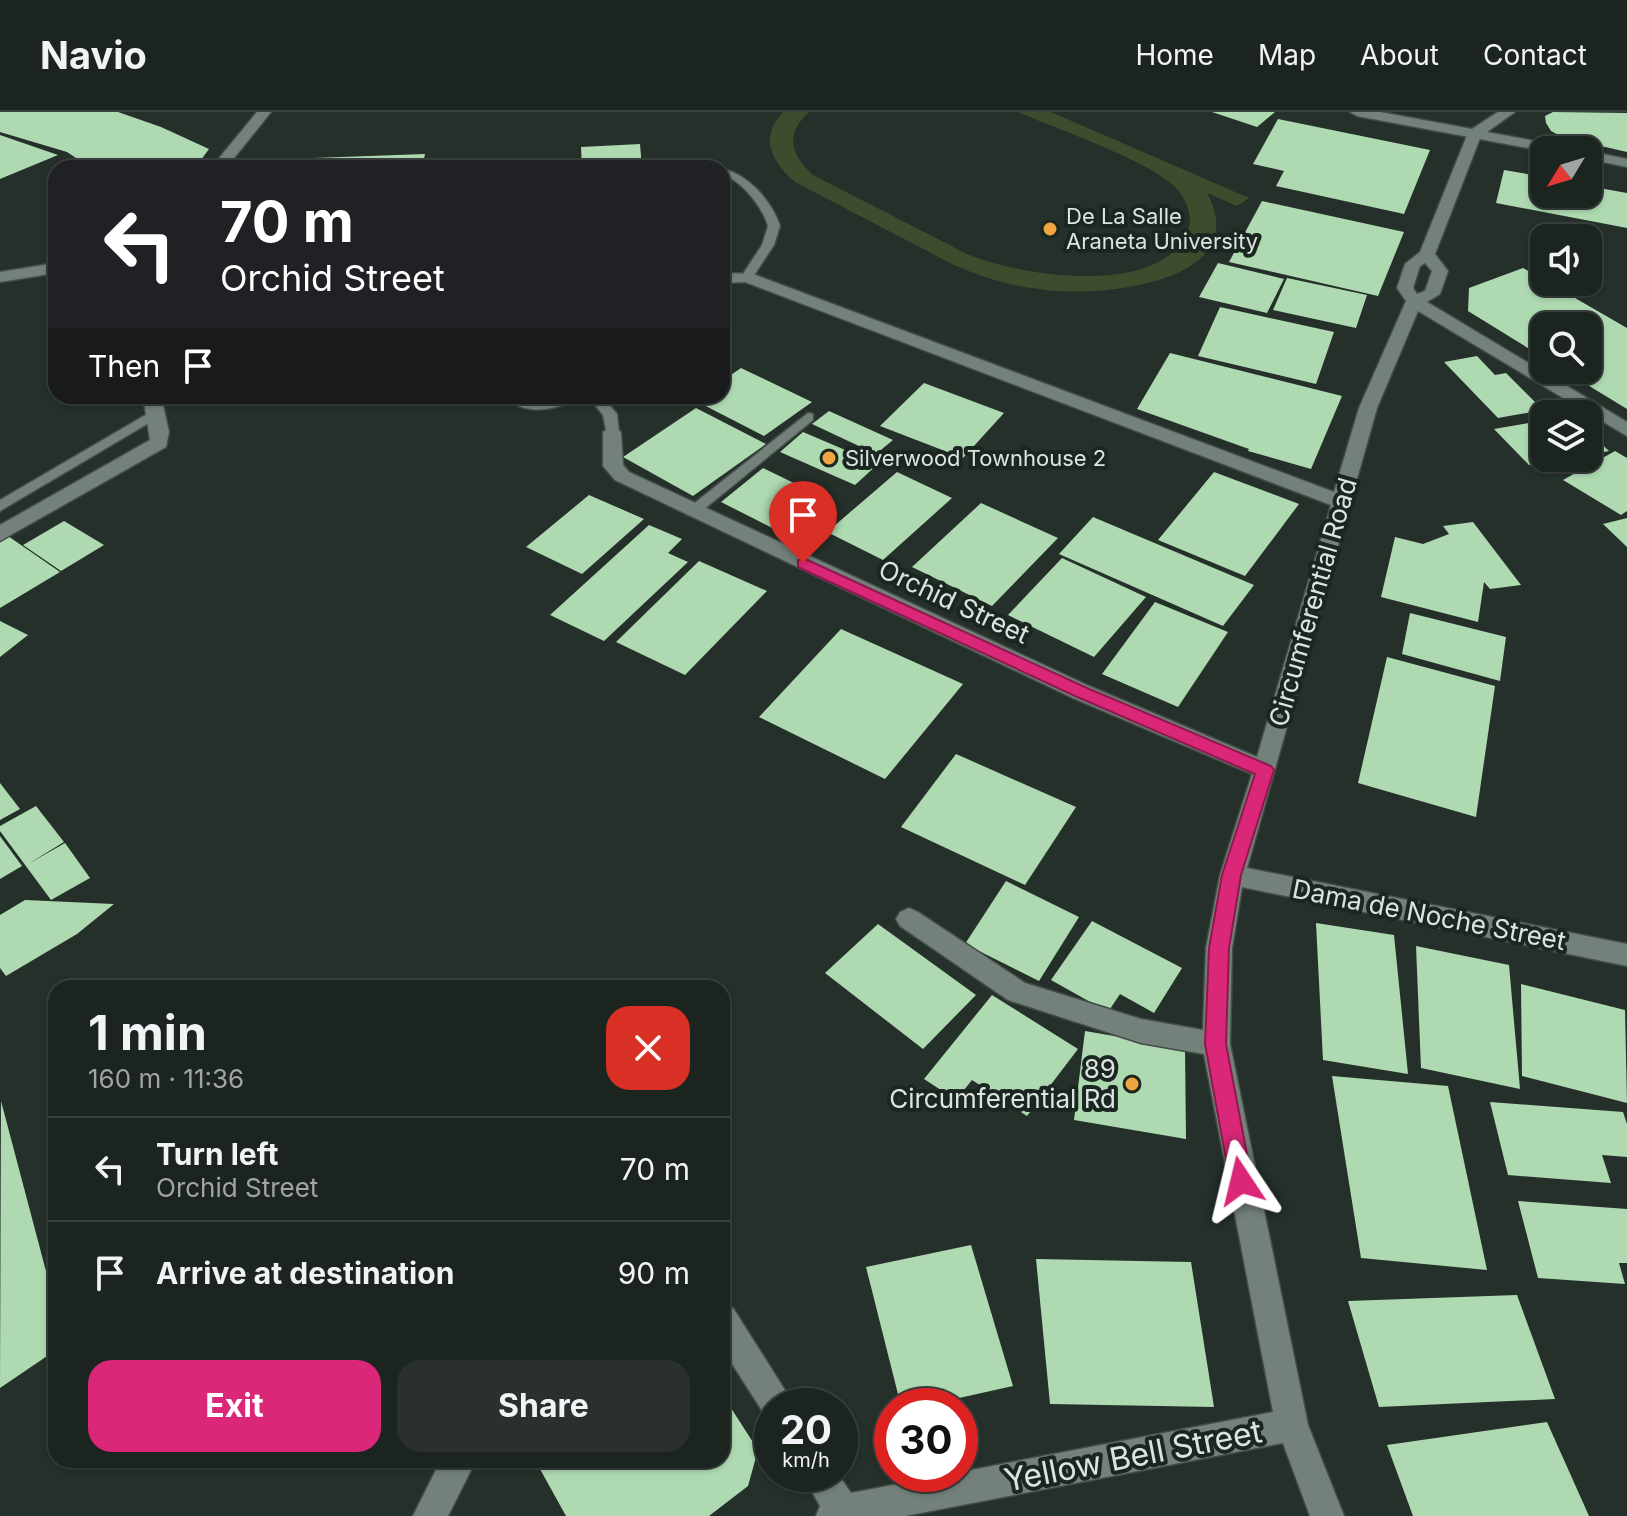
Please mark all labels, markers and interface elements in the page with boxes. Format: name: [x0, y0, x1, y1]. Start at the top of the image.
text: Navio: [40, 32, 147, 78]
text: Home: [1135, 38, 1214, 72]
text: Map: [1258, 38, 1316, 72]
text: About: [1360, 38, 1439, 72]
text: Contact: [1483, 38, 1587, 72]
north arrow: [1530, 136, 1602, 208]
map controls: [1530, 136, 1602, 472]
text: 70 m: [220, 188, 354, 256]
icon: left: [88, 192, 192, 296]
place label: De La Salle Araneta University: [1066, 203, 1258, 254]
marker: De La Salle Araneta University: [1041, 220, 1059, 238]
button: sound: [1530, 224, 1602, 296]
text: Orchid Street: [220, 256, 445, 300]
button: search: [1530, 312, 1602, 384]
icon: arrive: [176, 344, 220, 388]
text: Then: [88, 348, 160, 384]
button: layers: [1530, 400, 1602, 472]
place label: Silverwood Townhouse 2: [845, 445, 1106, 471]
marker: Silverwood Townhouse 2: [820, 449, 838, 467]
street label: Circumferential Road: [1262, 474, 1363, 730]
pin: [769, 481, 837, 563]
icon: arrive: [781, 493, 825, 537]
street label: Orchid Street: [874, 553, 1034, 650]
street label: Dama de Noche Street: [1290, 873, 1568, 956]
text: 1 min: [88, 1003, 207, 1062]
button: close: [606, 1006, 690, 1090]
place label: 89 Circumferential Rd: [889, 1053, 1116, 1114]
text: 160 m · 11:36: [88, 1063, 244, 1094]
marker: 89 Circumferential Rd: [1123, 1075, 1141, 1093]
text: Turn left: [156, 1136, 278, 1172]
position arrow: [1199, 1139, 1283, 1223]
icon: left: [88, 1147, 132, 1191]
text: 70 m: [620, 1151, 690, 1187]
text: Orchid Street: [156, 1172, 318, 1203]
icon: arrive: [88, 1251, 132, 1295]
text: Arrive at destination: [156, 1255, 454, 1291]
text: 90 m: [618, 1255, 690, 1291]
button: Exit: [88, 1360, 381, 1452]
button: Share: [397, 1360, 690, 1452]
speed limit sign: 30: [874, 1388, 978, 1492]
text: 20: [780, 1405, 832, 1454]
street label: Yellow Bell Street: [1001, 1411, 1265, 1500]
text: km/h: [782, 1448, 830, 1472]

